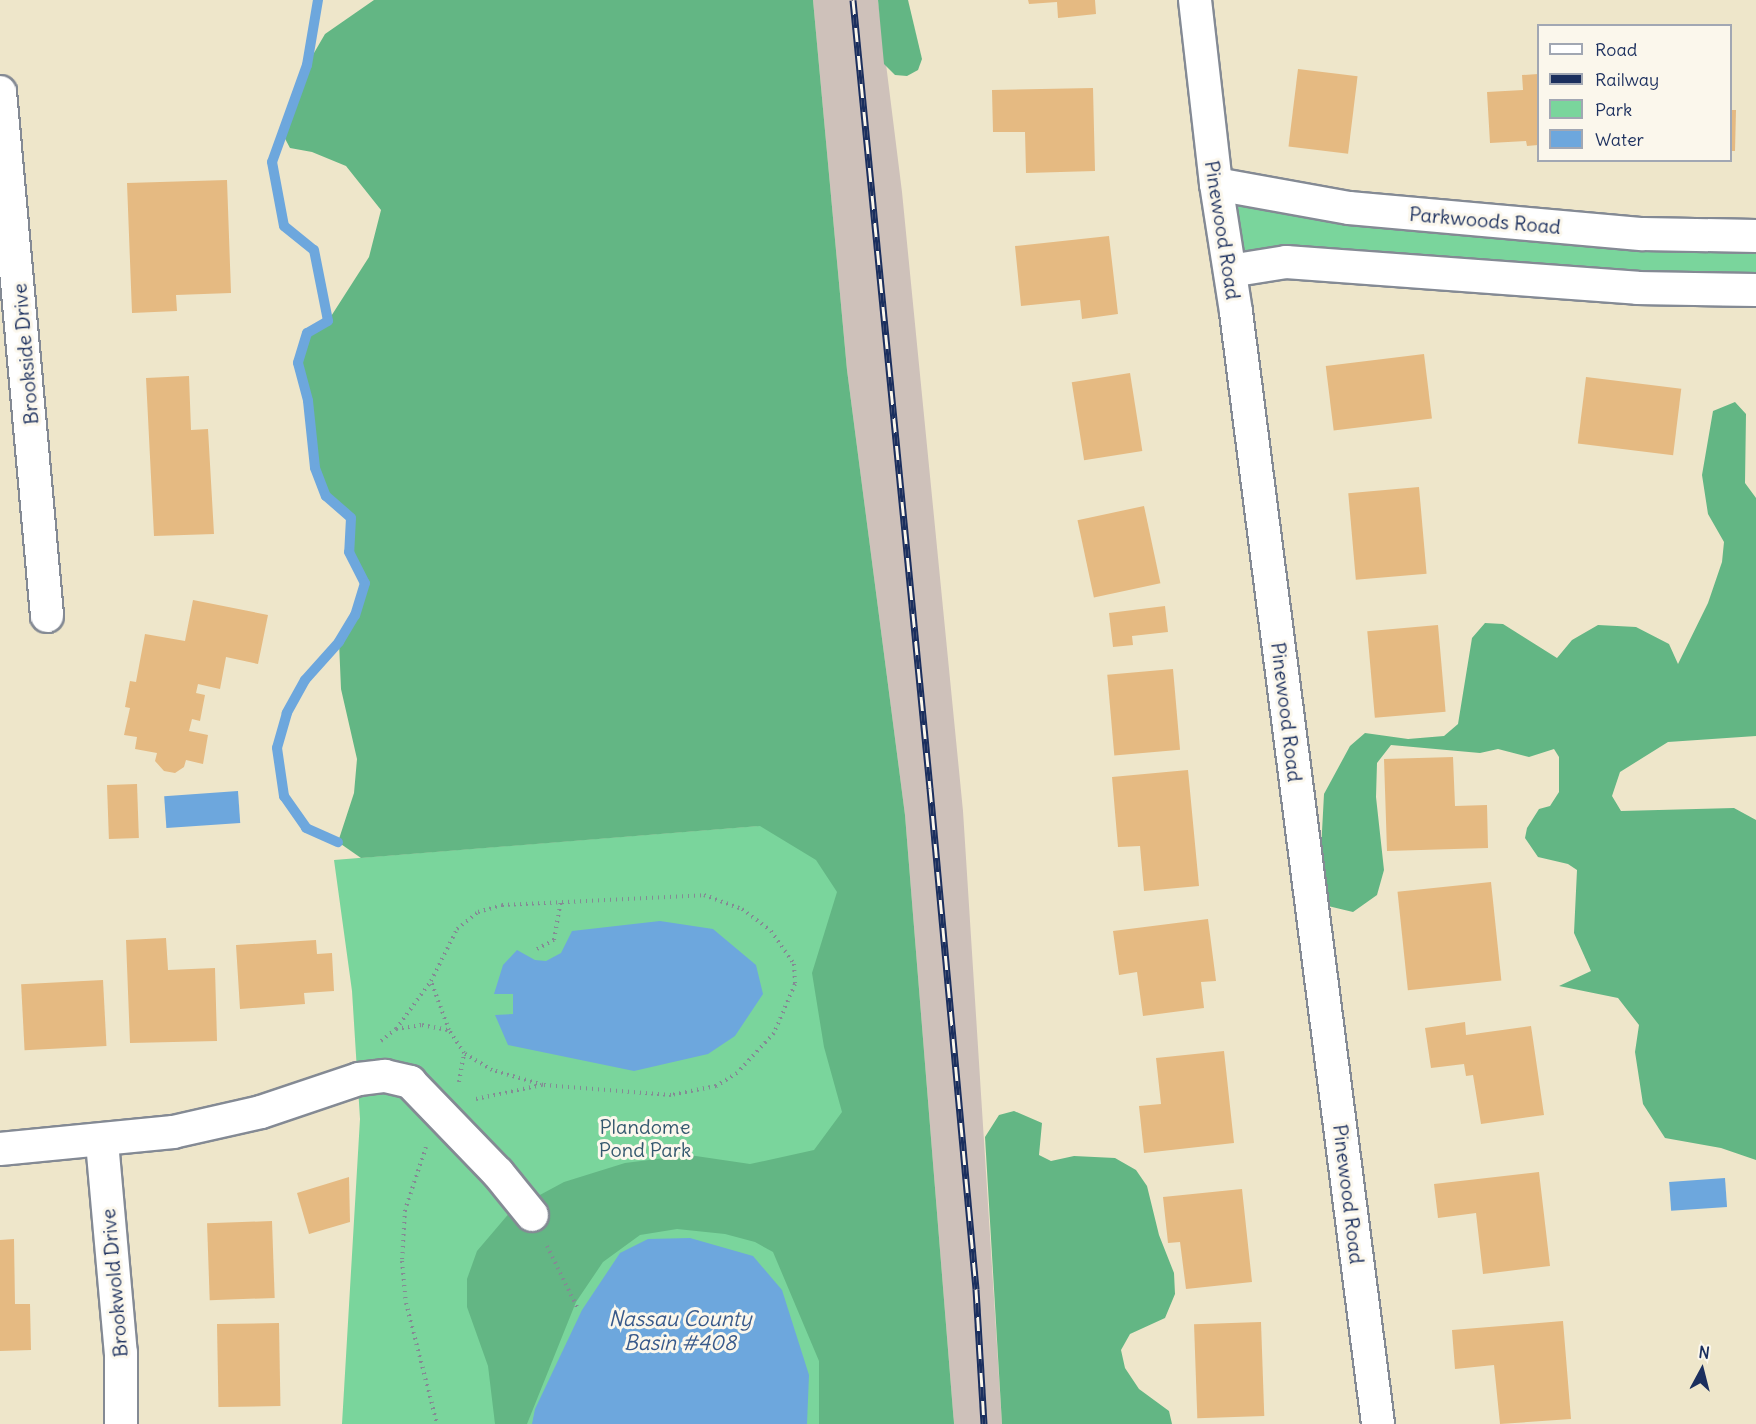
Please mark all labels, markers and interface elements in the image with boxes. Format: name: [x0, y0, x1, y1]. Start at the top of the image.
legend: [1537, 24, 1732, 162]
text: Road: [1595, 38, 1637, 61]
text: Railway: [1595, 68, 1659, 91]
text: Park: [1595, 98, 1632, 121]
text: Water: [1595, 128, 1644, 151]
street label: Pinewood Road: [1200, 159, 1246, 301]
street label: Parkwoods Road: [1408, 201, 1562, 239]
street label: Brookside Drive: [7, 282, 43, 426]
street label: Pinewood Road: [1267, 641, 1307, 783]
park label: Plandome Pond Park: [599, 1115, 691, 1162]
street label: Pinewood Road: [1329, 1123, 1369, 1265]
street label: Brookwold Drive: [96, 1208, 132, 1358]
water label: Nassau County Basin #408: [608, 1306, 752, 1356]
north arrow: [1672, 1340, 1732, 1400]
text: N: [1697, 1342, 1711, 1363]

